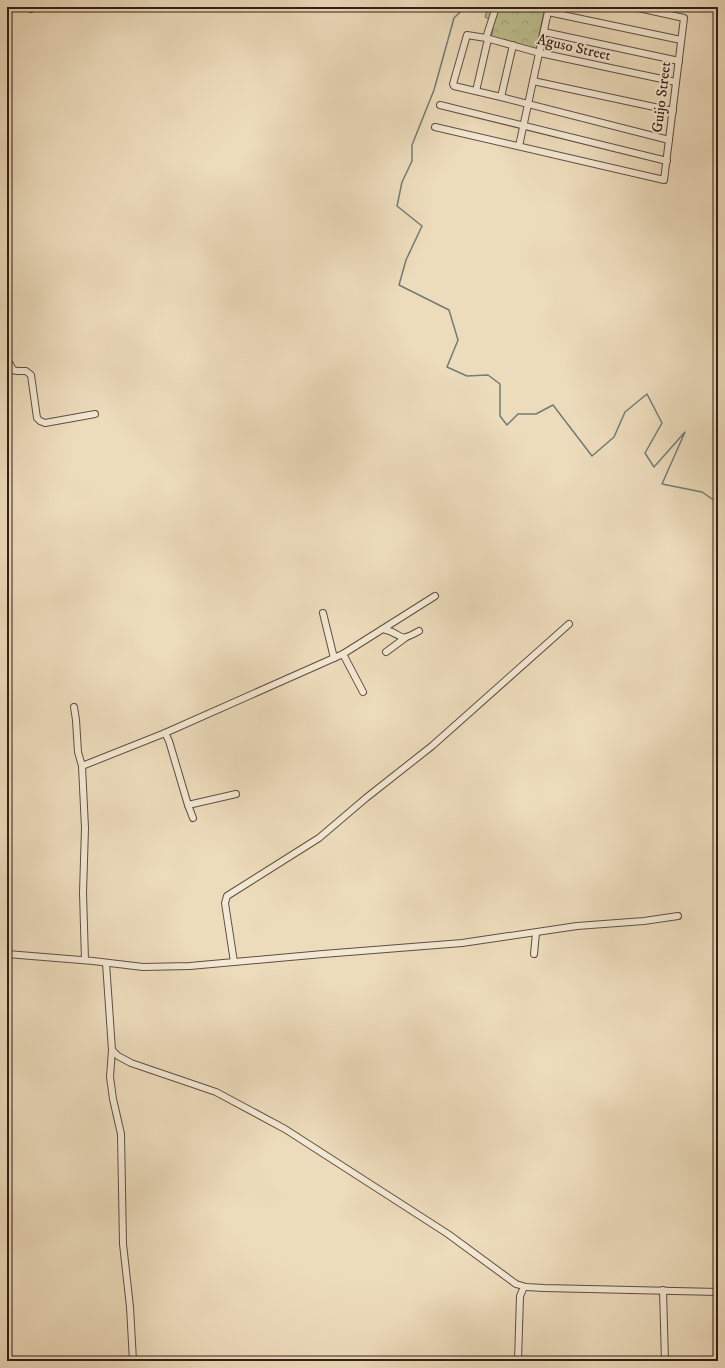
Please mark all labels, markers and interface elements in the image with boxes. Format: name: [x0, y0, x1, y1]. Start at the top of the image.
street label: Aguso Street: [535, 30, 613, 65]
street label: Guijo Street: [648, 60, 675, 134]

